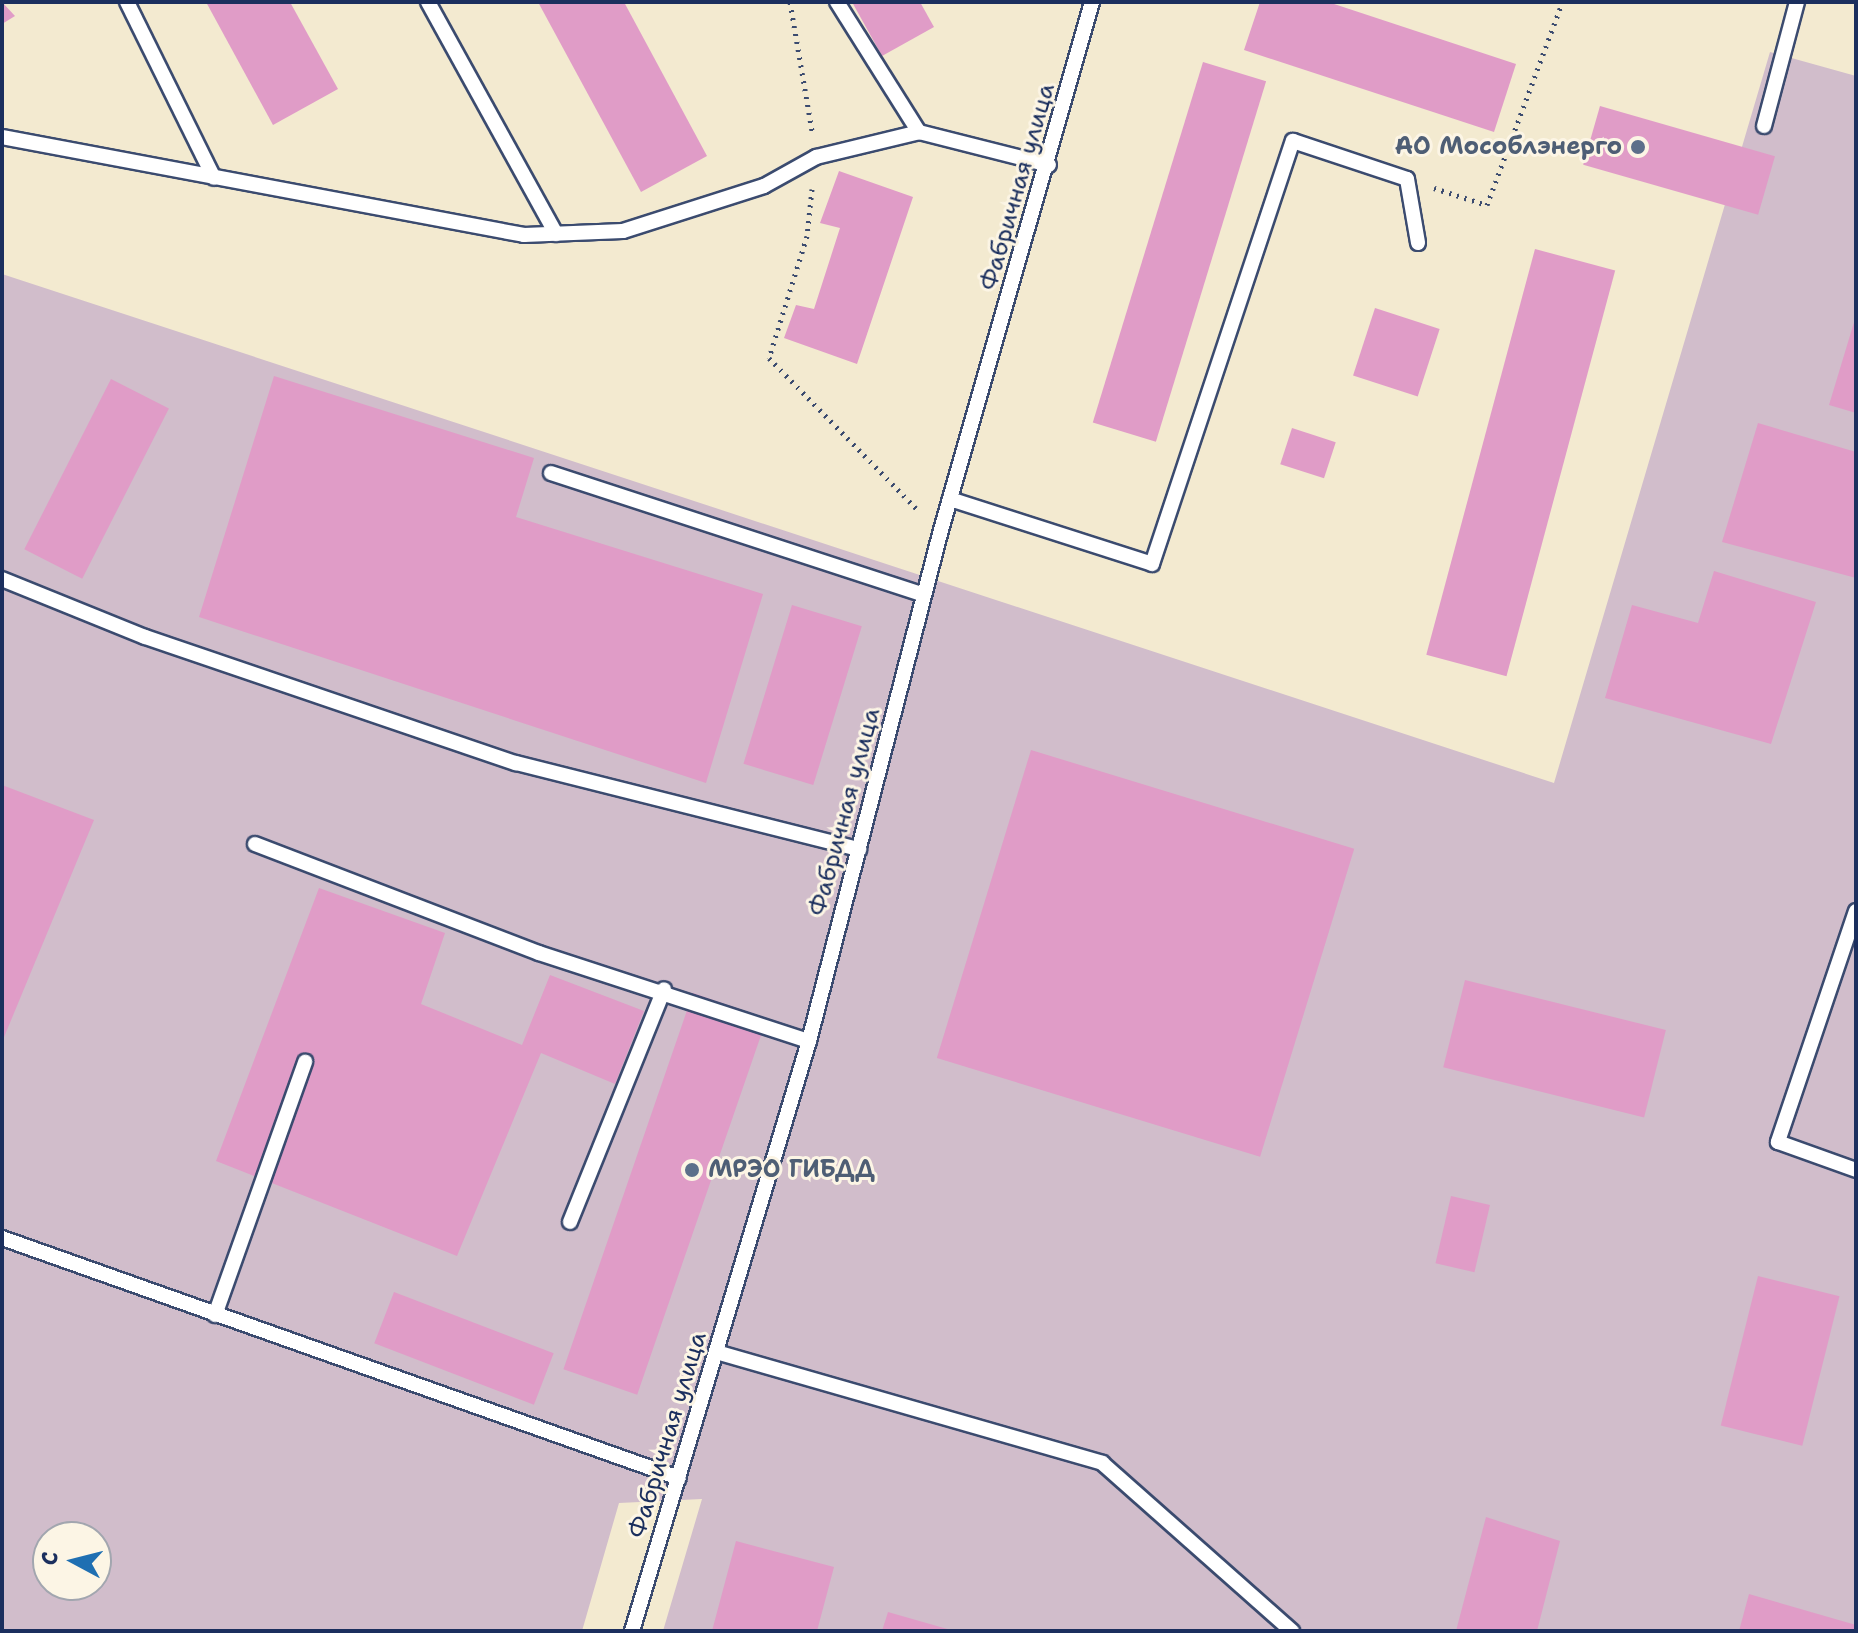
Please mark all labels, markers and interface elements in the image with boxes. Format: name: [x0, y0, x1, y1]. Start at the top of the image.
street label: Фабричная улица: [975, 80, 1061, 294]
place label: АО Мособлэнерго: [1395, 133, 1622, 161]
marker: АО Мособлэнерго: [1629, 138, 1647, 156]
street label: Фабричная улица: [803, 705, 887, 919]
place label: МРЭО ГИБДД: [708, 1156, 875, 1184]
marker: МРЭО ГИБДД: [683, 1161, 701, 1179]
street label: Фабричная улица: [623, 1328, 713, 1542]
north arrow: [32, 1521, 112, 1601]
text: С: [34, 1550, 65, 1567]

